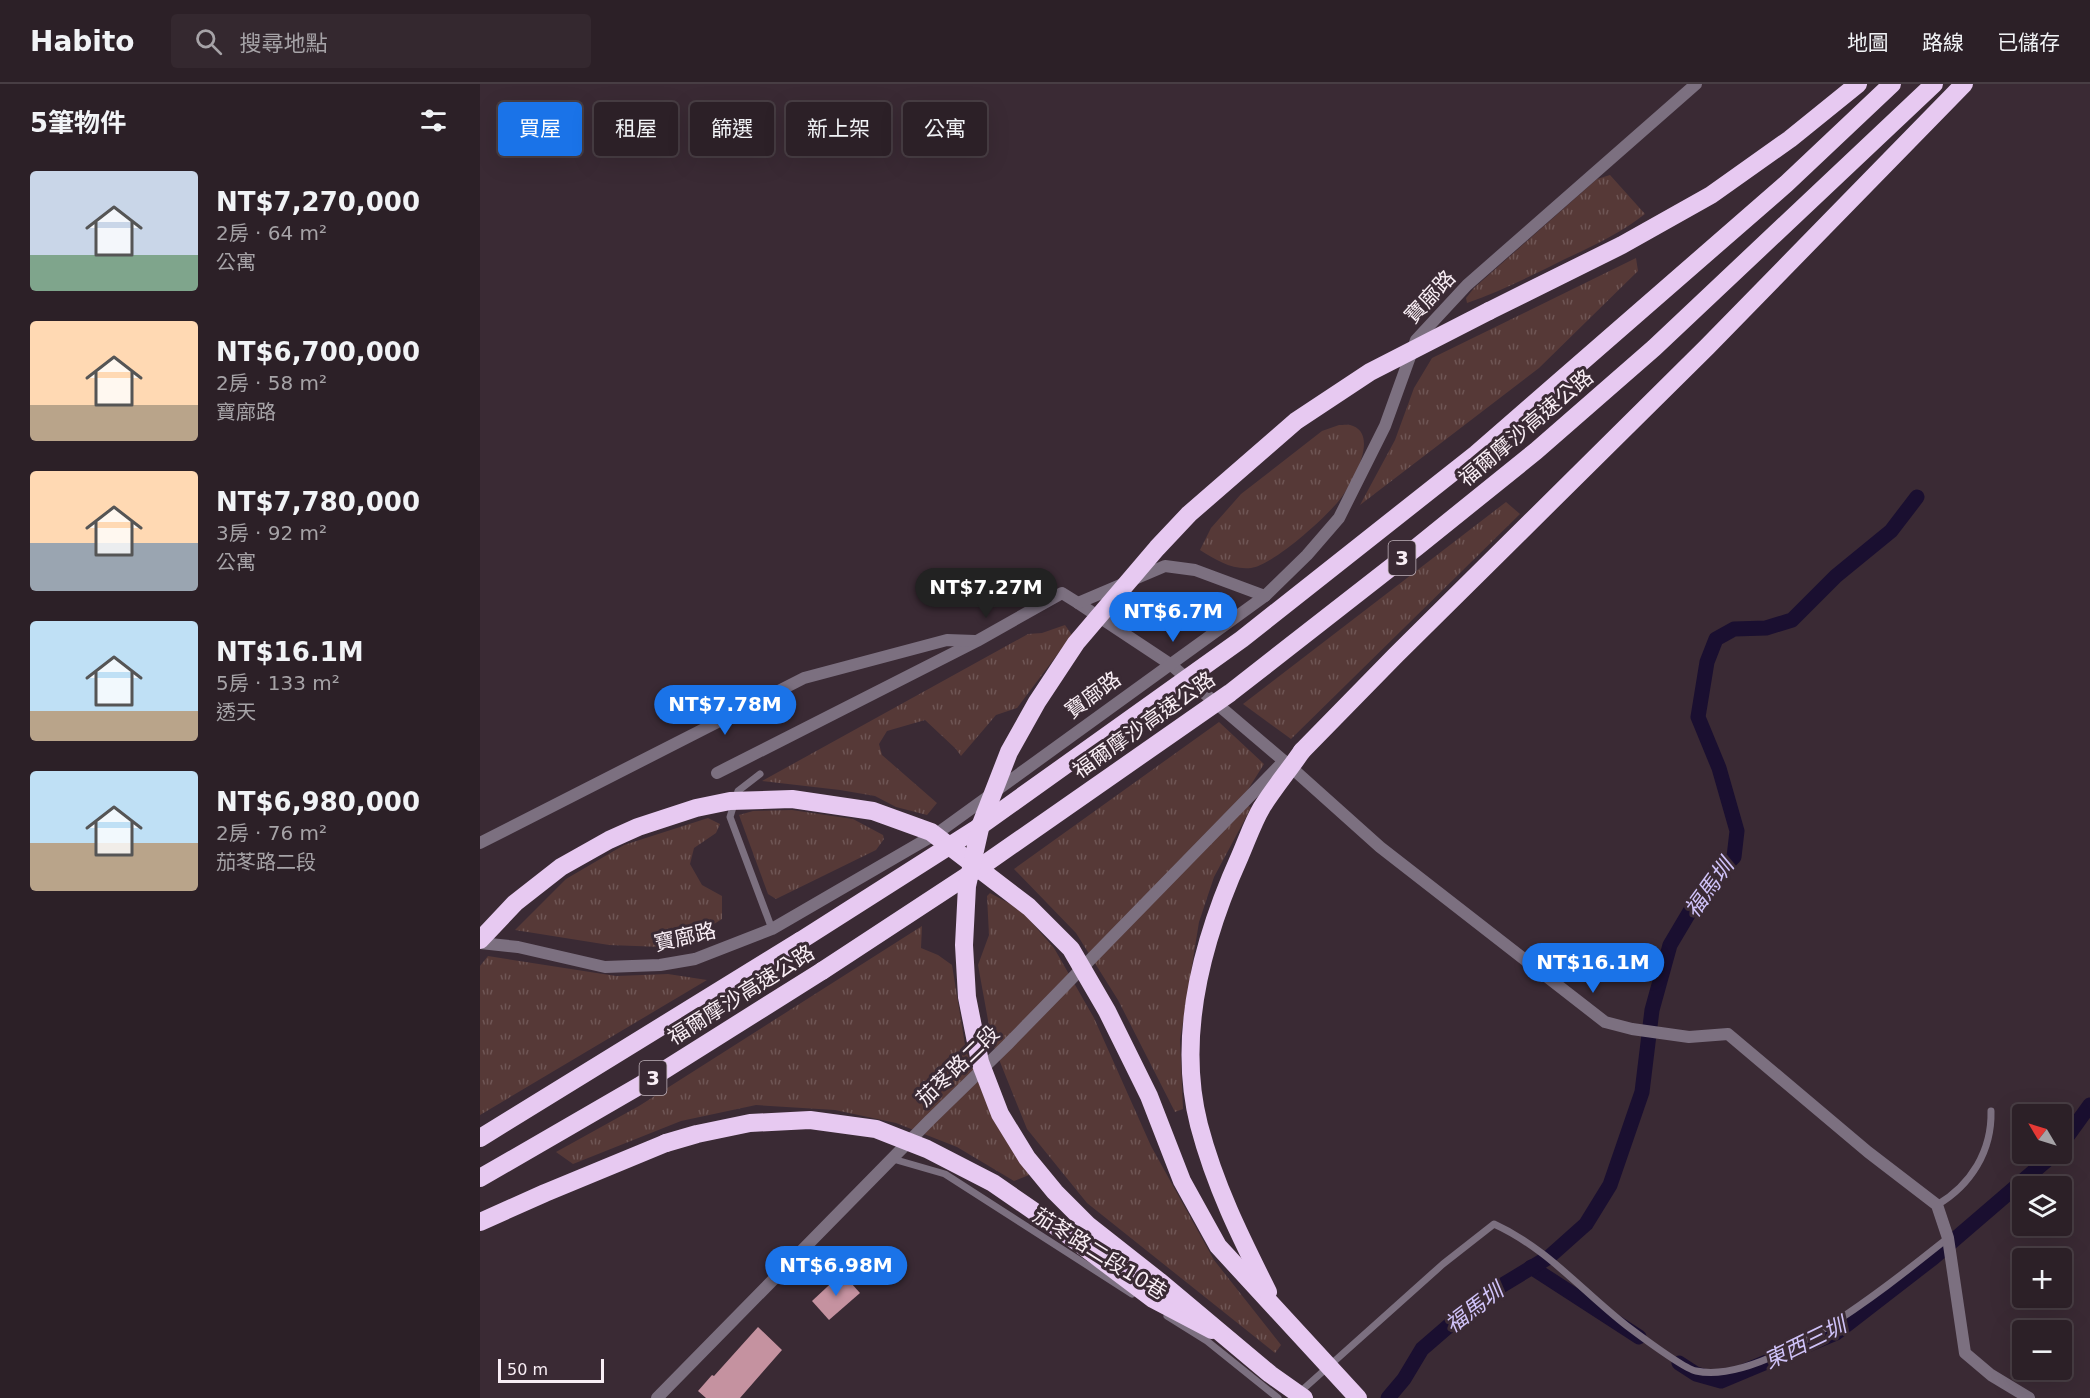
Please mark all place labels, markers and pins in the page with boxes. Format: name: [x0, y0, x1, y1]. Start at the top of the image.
pin: NT$7.27M: [924, 568, 1048, 619]
pin: NT$6.7M: [1118, 592, 1228, 643]
pin: NT$7.78M: [663, 685, 787, 736]
pin: NT$16.1M: [1531, 943, 1655, 994]
pin: NT$6.98M: [774, 1246, 898, 1297]

